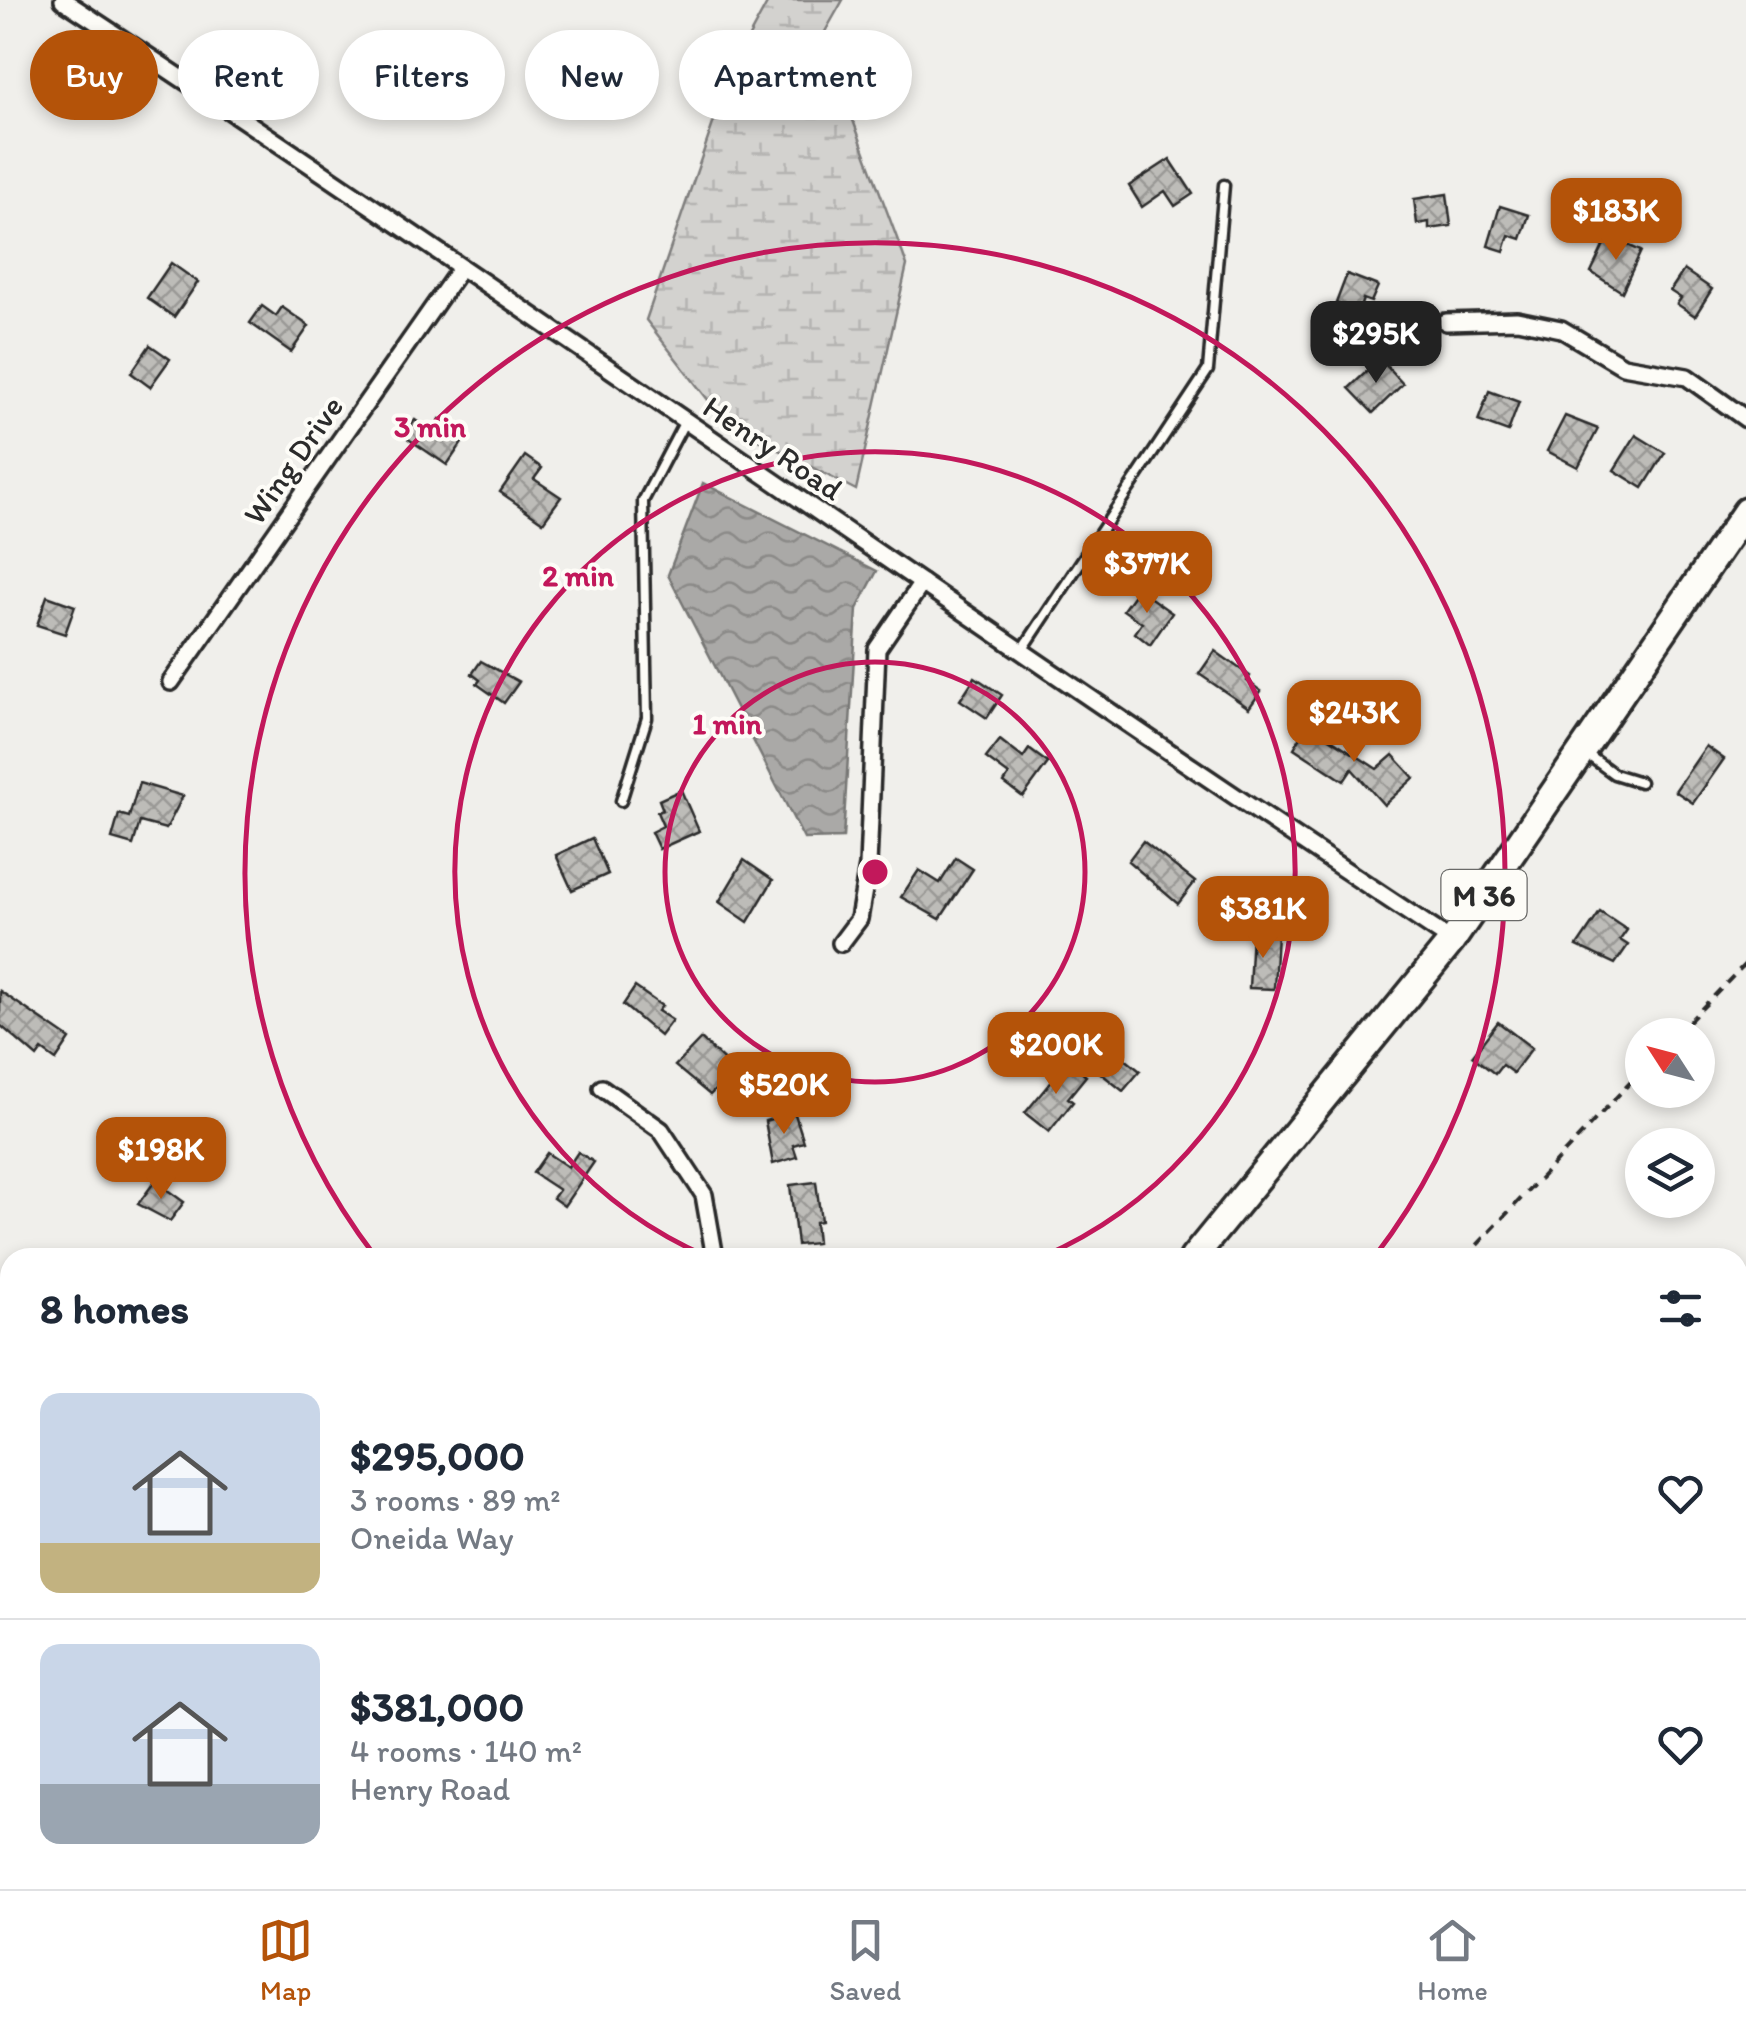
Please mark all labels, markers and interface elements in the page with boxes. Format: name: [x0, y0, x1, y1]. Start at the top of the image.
chip: Buy: [30, 30, 158, 120]
chip: Rent: [178, 30, 319, 120]
chip: Filters: [339, 30, 505, 120]
chip: New: [525, 30, 659, 120]
chip: Apartment: [679, 30, 912, 120]
pin: $183K: [1546, 178, 1686, 263]
text: $183K: [1573, 191, 1659, 229]
pin: $295K: [1306, 301, 1446, 386]
text: $295K: [1332, 314, 1420, 352]
street label: Henry Road: [696, 387, 850, 509]
street label: Wing Drive: [235, 388, 351, 532]
text: 3 min: [394, 408, 467, 445]
pin: $377K: [1077, 531, 1217, 616]
text: $377K: [1104, 544, 1190, 582]
text: 2 min: [542, 557, 615, 594]
pin: $243K: [1284, 680, 1424, 765]
text: $243K: [1309, 693, 1399, 731]
text: 1 min: [692, 705, 763, 742]
centre of rings: [857, 854, 893, 890]
road number: M 36: [1442, 870, 1526, 920]
pin: $381K: [1193, 876, 1333, 961]
text: $381K: [1220, 889, 1306, 927]
pin: $200K: [986, 1012, 1126, 1097]
north arrow: [1625, 1018, 1715, 1108]
map controls: [1625, 1018, 1715, 1218]
text: $200K: [1010, 1025, 1102, 1063]
pin: $520K: [714, 1052, 854, 1137]
text: $520K: [739, 1065, 829, 1103]
pin: $198K: [91, 1117, 231, 1202]
button: layers: [1625, 1128, 1715, 1218]
text: $198K: [118, 1130, 204, 1168]
icon: filters: [1653, 1281, 1708, 1336]
text: 8 homes: [40, 1283, 189, 1334]
text: $295,000: [350, 1430, 525, 1481]
icon: home: [120, 1433, 240, 1553]
icon: heart: [1653, 1466, 1708, 1521]
text: 3 rooms · 89 m²: [350, 1481, 561, 1519]
text: Oneida Way: [350, 1519, 514, 1557]
text: $381,000: [350, 1681, 524, 1732]
icon: home: [120, 1684, 240, 1804]
icon: heart: [1653, 1717, 1708, 1772]
text: 4 rooms · 140 m²: [350, 1732, 582, 1770]
text: Henry Road: [350, 1770, 510, 1808]
tab: Map: [258, 1913, 313, 2007]
tab: Saved: [829, 1913, 901, 2007]
tab: Home: [1417, 1913, 1488, 2007]

